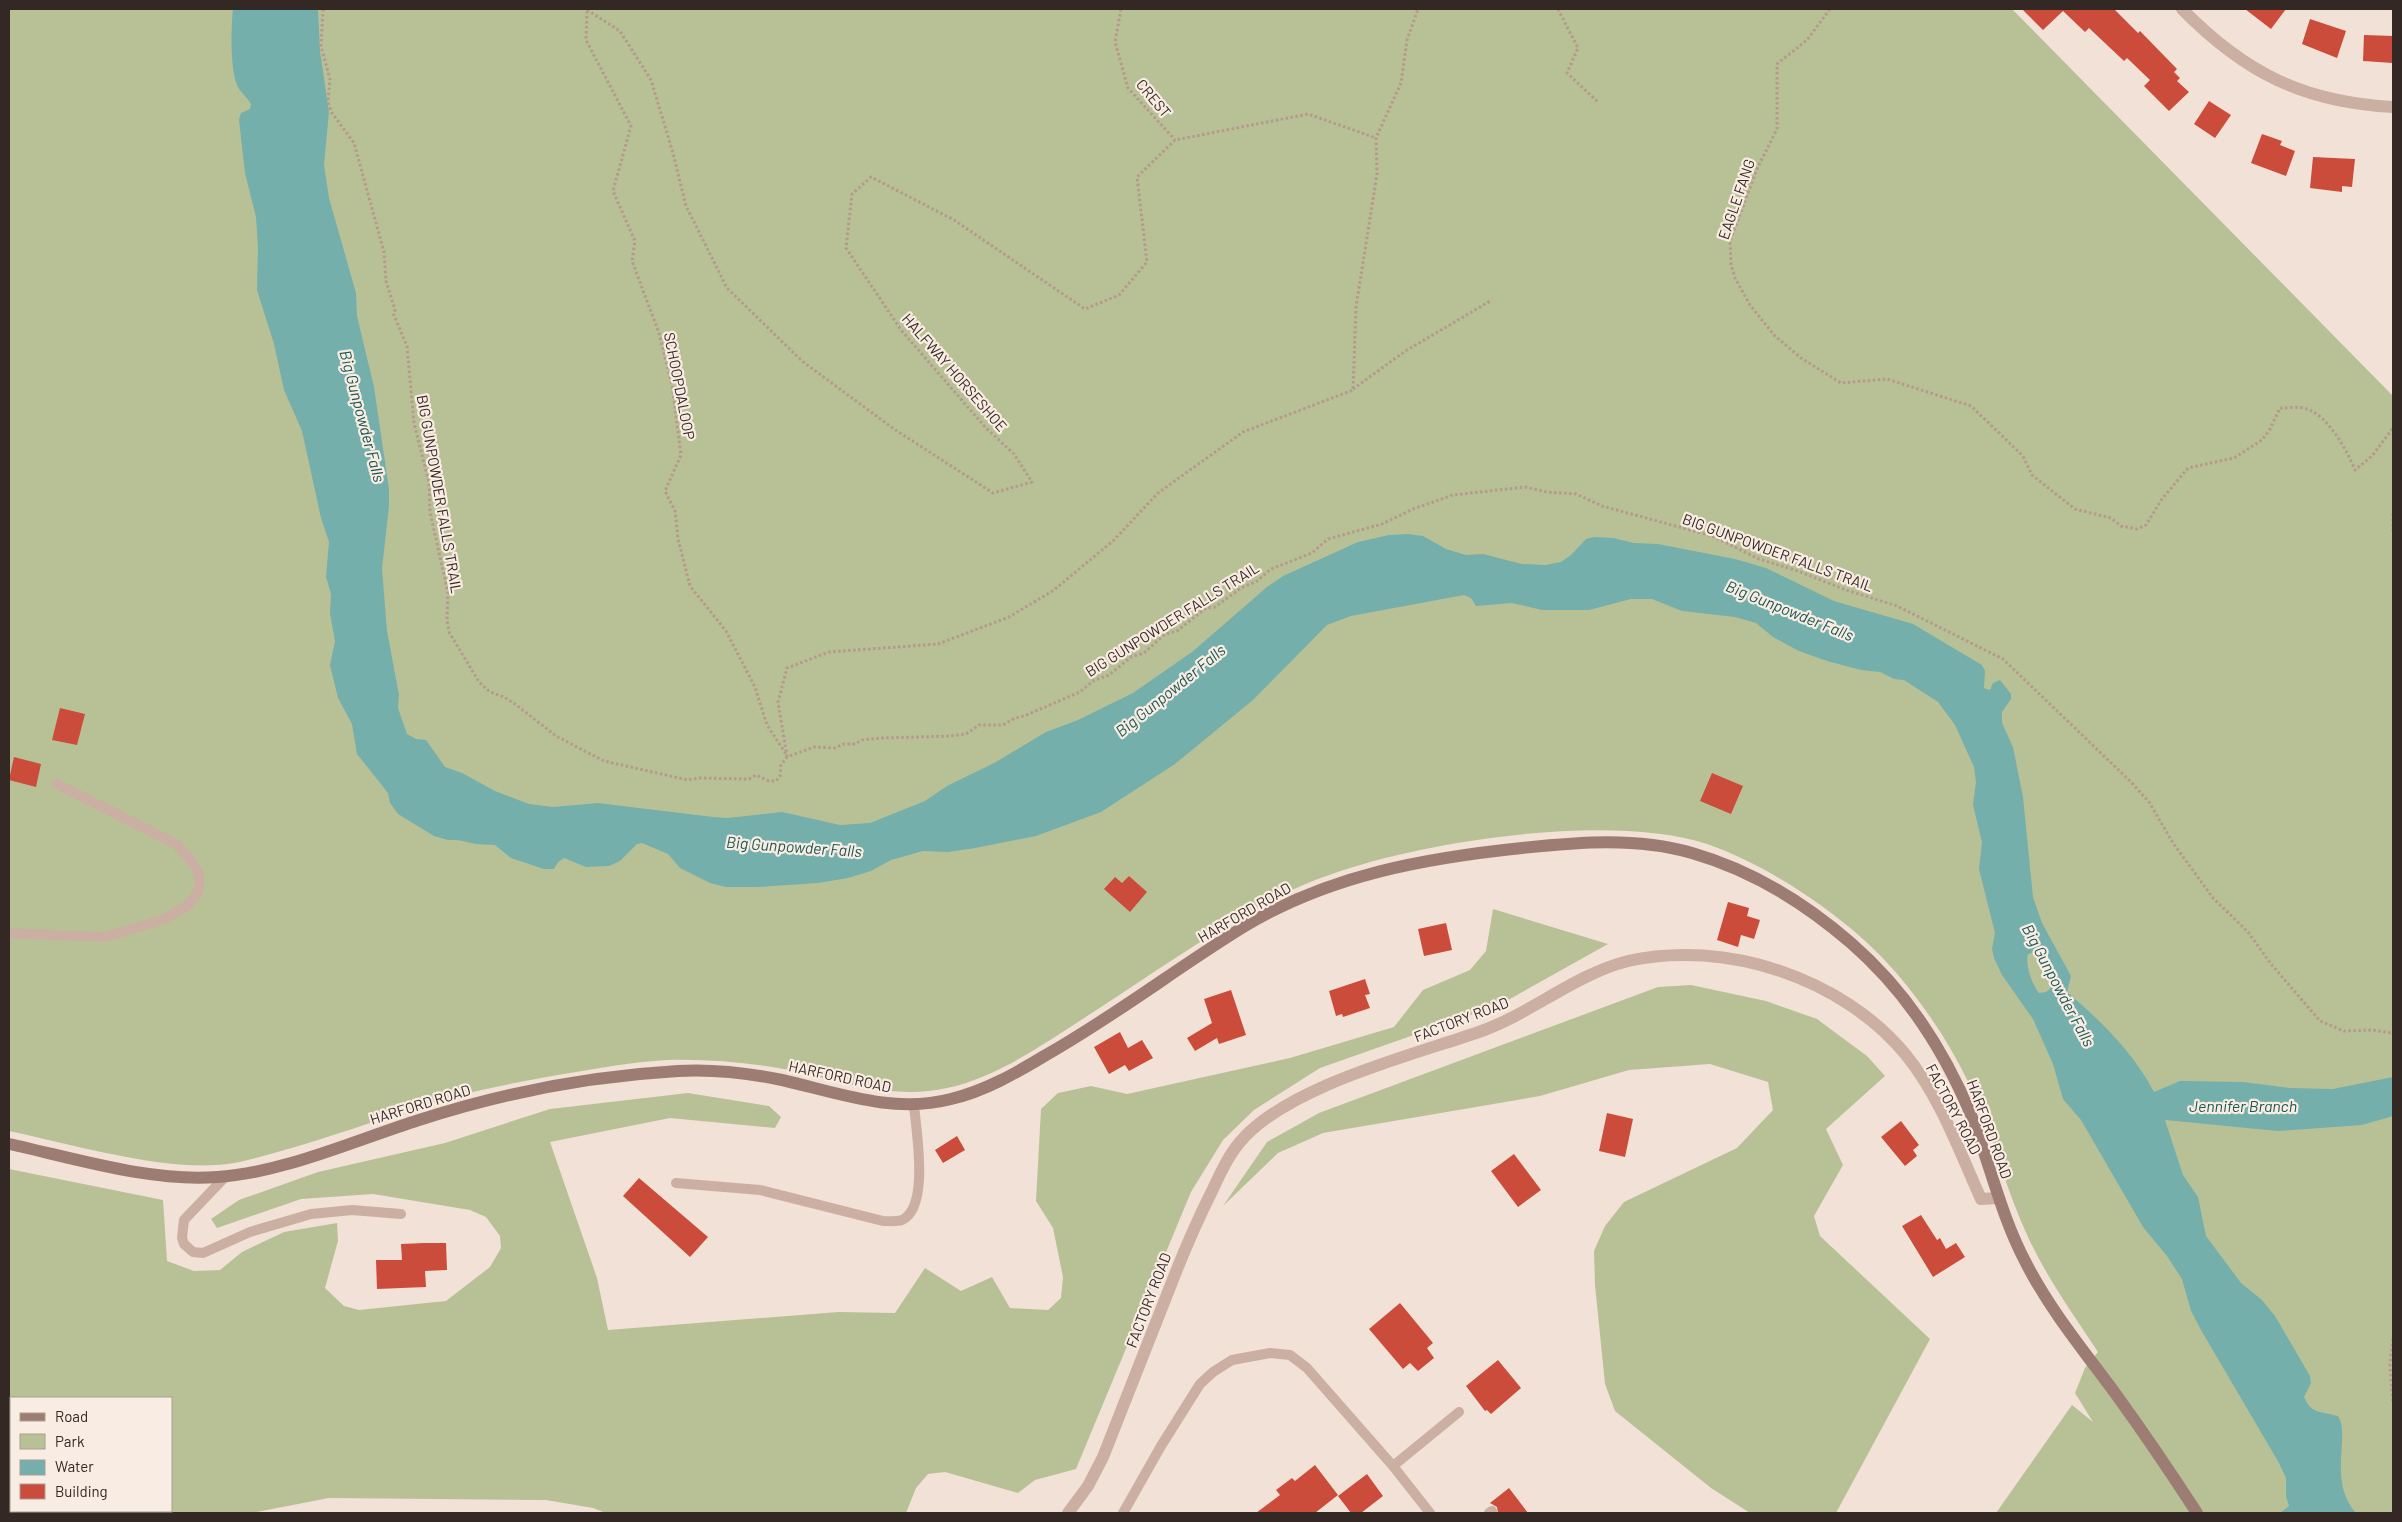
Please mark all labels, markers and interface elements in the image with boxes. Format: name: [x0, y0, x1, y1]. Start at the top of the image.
street label: CREST: [1133, 75, 1175, 121]
street label: EAGLE FANG: [1714, 156, 1758, 242]
street label: HALFWAY HORSESHOE: [899, 309, 1011, 435]
street label: SCHOOPDALOOP: [661, 331, 699, 441]
water label: Big Gunpowder Falls: [336, 348, 390, 485]
street label: BIG GUNPOWDER FALLS TRAIL: [414, 393, 466, 595]
street label: BIG GUNPOWDER FALLS TRAIL: [1680, 509, 1876, 595]
street label: BIG GUNPOWDER FALLS TRAIL: [1082, 558, 1262, 680]
water label: Big Gunpowder Falls: [1723, 576, 1857, 644]
water label: Big Gunpowder Falls: [1111, 640, 1229, 740]
water label: Big Gunpowder Falls: [726, 832, 863, 860]
street label: HARFORD ROAD: [1194, 878, 1294, 946]
water label: Big Gunpowder Falls: [2019, 921, 2100, 1050]
street label: FACTORY ROAD: [1411, 993, 1511, 1045]
street label: HARFORD ROAD: [787, 1056, 893, 1096]
street label: FACTORY ROAD: [1923, 1061, 1985, 1157]
street label: HARFORD ROAD: [1964, 1077, 2016, 1181]
street label: HARFORD ROAD: [367, 1080, 473, 1128]
water label: Jennifer Branch: [2189, 1096, 2297, 1115]
street label: FACTORY ROAD: [1122, 1250, 1174, 1350]
legend: [10, 1397, 172, 1512]
text: Road: [55, 1407, 88, 1425]
text: Park: [55, 1432, 85, 1450]
text: Water: [55, 1457, 94, 1475]
text: Building: [55, 1482, 108, 1500]

